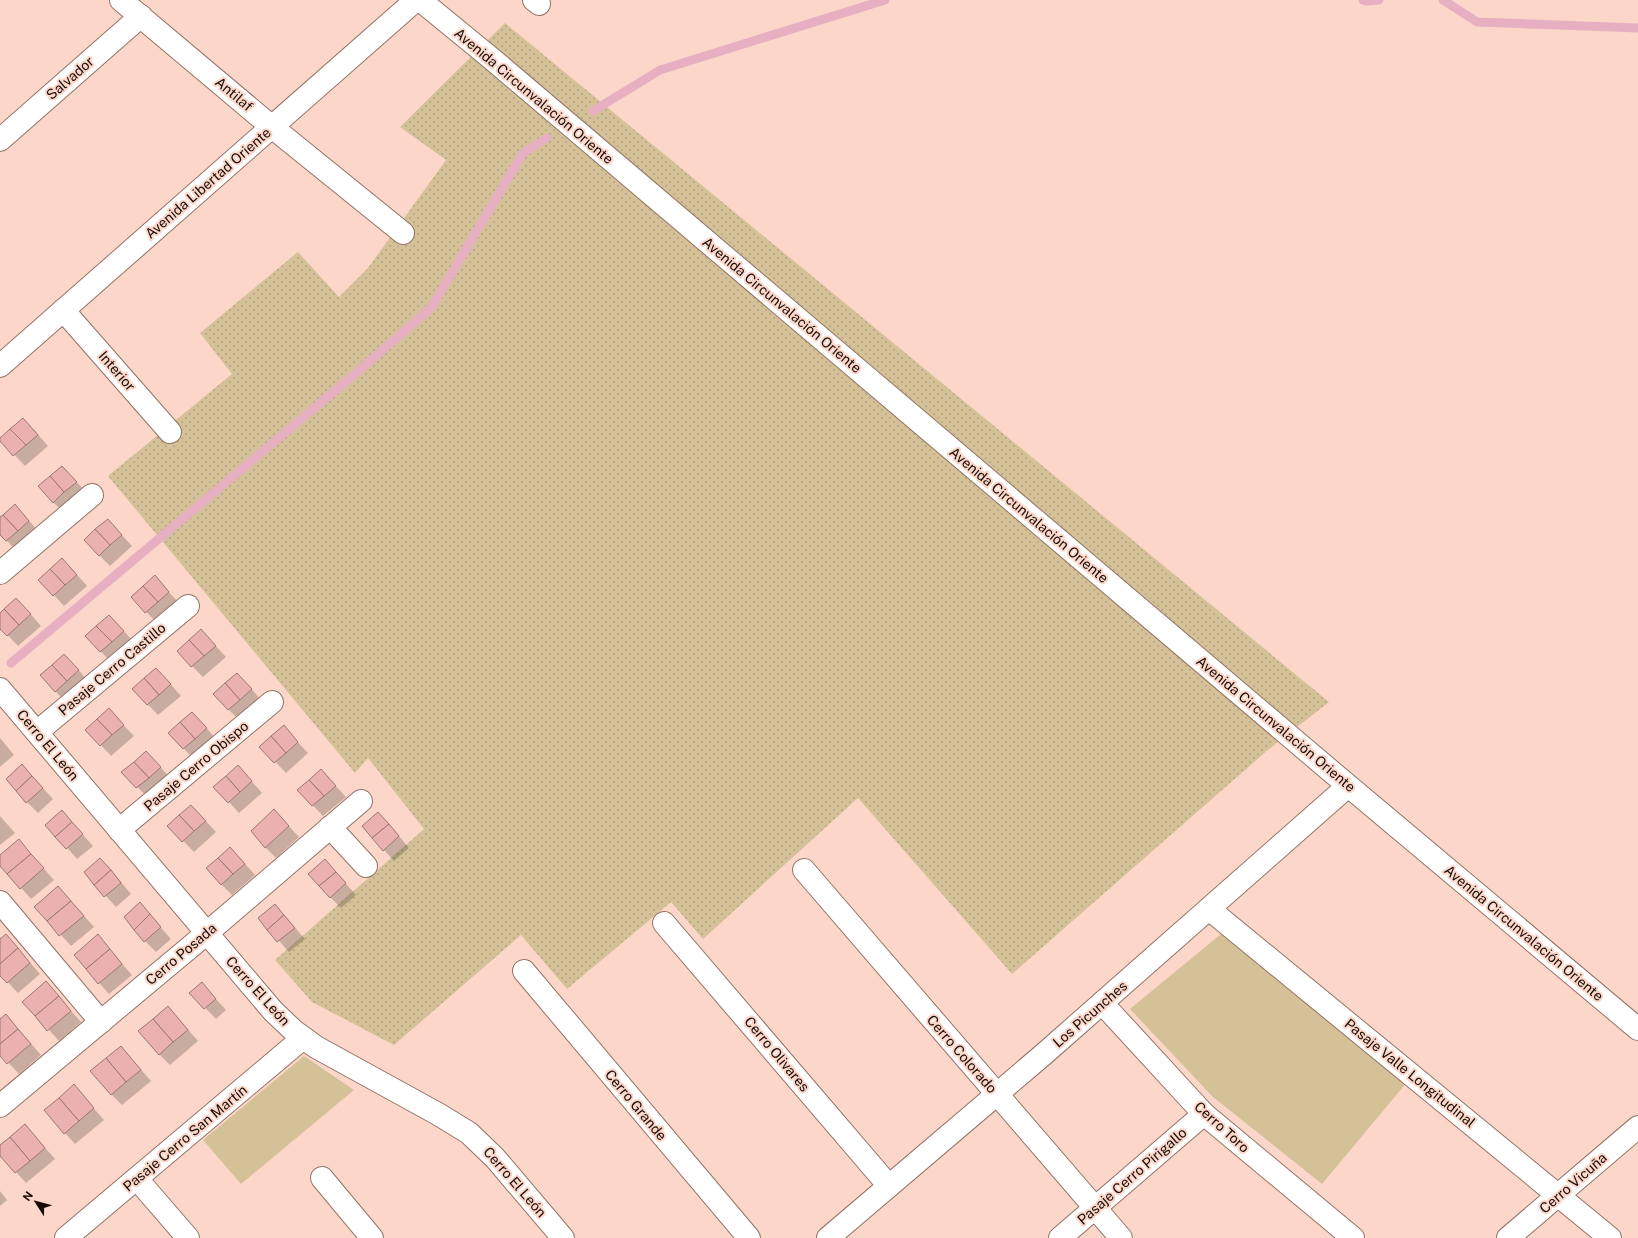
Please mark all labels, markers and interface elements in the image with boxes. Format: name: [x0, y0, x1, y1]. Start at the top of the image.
street label: Avenida Circunvalación Oriente: [451, 25, 617, 167]
street label: Salvador: [43, 53, 97, 103]
street label: Antilaf: [212, 74, 256, 115]
street label: Avenida Libertad Oriente: [142, 124, 274, 242]
street label: Avenida Circunvalación Oriente: [699, 234, 865, 376]
street label: Interior: [95, 348, 139, 394]
street label: Avenida Circunvalación Oriente: [946, 444, 1112, 586]
street label: Pasaje Cerro Castillo: [55, 619, 169, 718]
street label: Avenida Circunvalación Oriente: [1193, 653, 1359, 795]
street label: Cerro El León: [14, 706, 82, 784]
street label: Pasaje Cerro Obispo: [141, 718, 251, 814]
street label: Avenida Circunvalación Oriente: [1441, 862, 1607, 1004]
street label: Cerro Posada: [142, 920, 220, 988]
street label: Cerro El León: [223, 953, 293, 1029]
street label: Los Picunches: [1050, 977, 1130, 1051]
street label: Cerro Colorado: [924, 1012, 1000, 1096]
street label: Cerro Olivares: [741, 1013, 813, 1095]
street label: Pasaje Valle Longitudinal: [1342, 1015, 1478, 1131]
street label: Cerro Grande: [602, 1066, 670, 1144]
street label: Pasaje Cerro San Martín: [120, 1081, 250, 1195]
street label: Cerro Toro: [1191, 1098, 1253, 1156]
street label: Pasaje Cerro Pirigallo: [1074, 1124, 1190, 1228]
street label: Cerro El León: [480, 1144, 550, 1220]
street label: Cerro Vicuña: [1536, 1149, 1610, 1217]
north arrow: [16, 1182, 56, 1222]
text: N: [21, 1189, 35, 1203]

